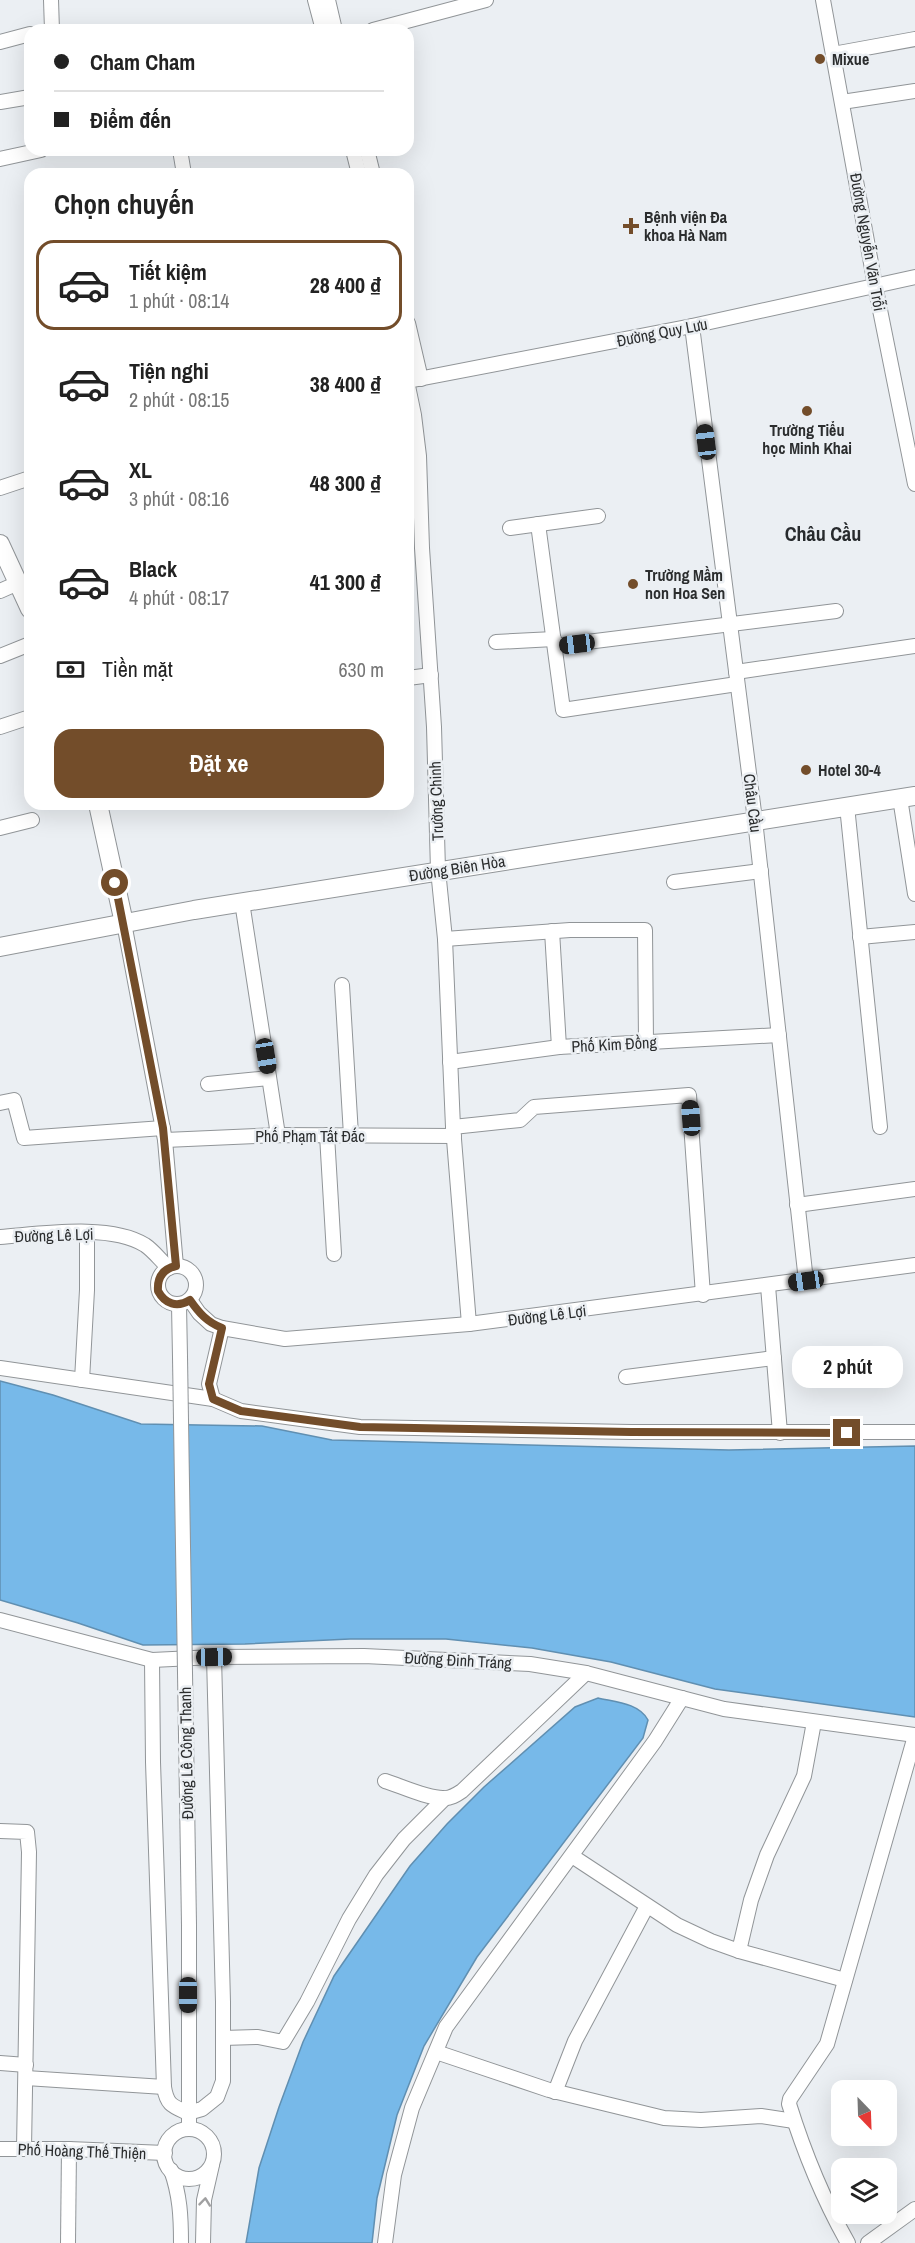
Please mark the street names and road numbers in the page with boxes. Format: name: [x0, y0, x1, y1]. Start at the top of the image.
street label: Đường Nguyễn Văn Trỗi: [845, 171, 891, 313]
street label: Đường Quy Lưu: [615, 312, 709, 352]
street label: Trường Chinh: [424, 761, 448, 841]
street label: Châu Cầu: [738, 772, 768, 834]
street label: Đường Biên Hòa: [407, 849, 507, 886]
street label: Phố Kim Đồng: [571, 1031, 658, 1057]
street label: Phố Phạm Tất Đắc: [255, 1125, 365, 1147]
street label: Đường Lê Lợi: [14, 1223, 94, 1247]
street label: Đường Lê Lợi: [507, 1299, 587, 1331]
street label: Đường Đinh Tráng: [404, 1646, 513, 1674]
street label: Đường Lê Công Thanh: [174, 1687, 198, 1819]
street label: Phố Hoàng Thế Thiện: [17, 2138, 147, 2164]

